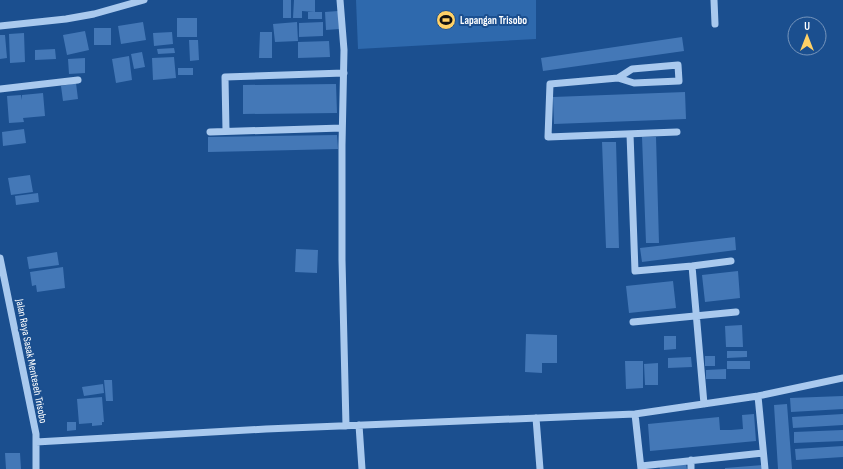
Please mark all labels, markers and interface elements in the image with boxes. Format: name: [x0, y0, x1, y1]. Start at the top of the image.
sports icon: Lapangan Trisobo: [435, 9, 457, 31]
place label: Lapangan Trisobo: [460, 14, 527, 27]
north arrow: [787, 16, 827, 56]
text: U: [804, 20, 810, 33]
street label: Jalan Raya Sasak Menteseh Trisobo: [13, 297, 50, 425]

